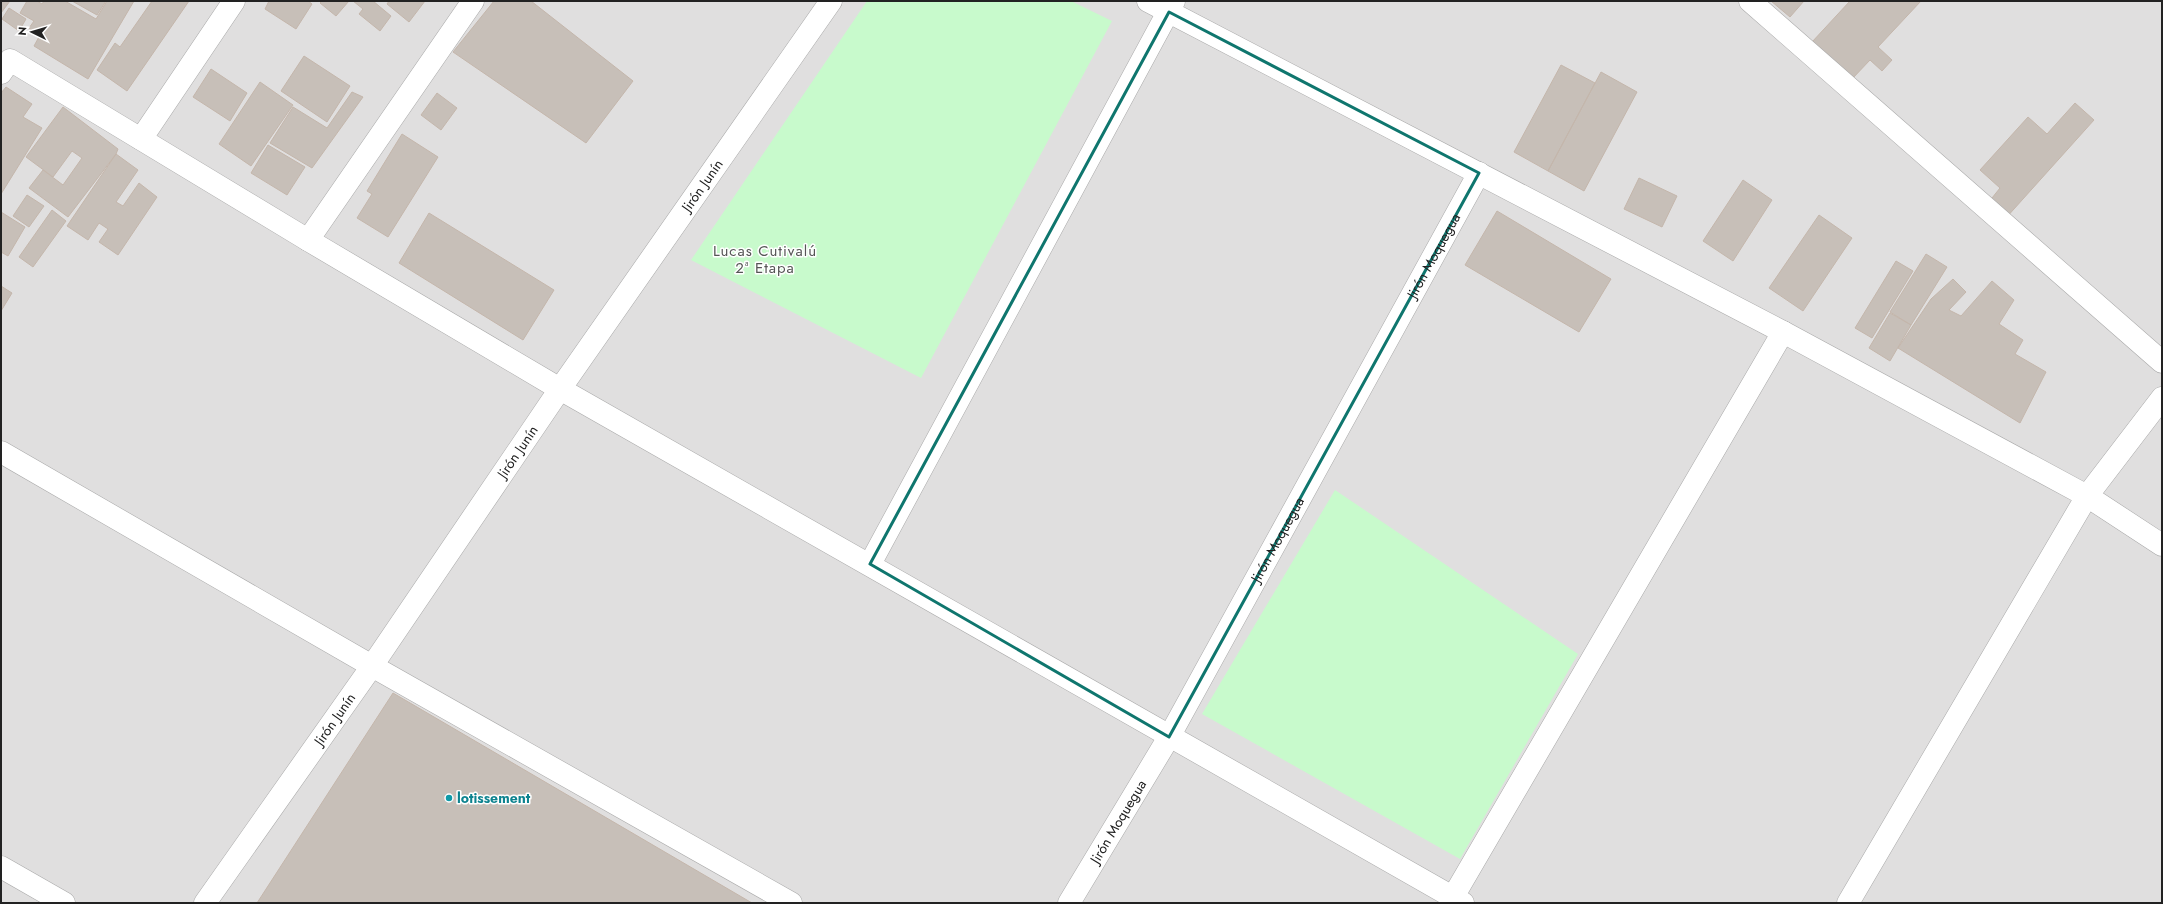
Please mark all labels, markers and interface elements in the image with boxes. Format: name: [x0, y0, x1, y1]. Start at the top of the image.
north arrow: [12, 12, 52, 52]
text: N: [14, 26, 30, 36]
street label: Jirón Junín: [676, 155, 728, 217]
street label: Jirón Moquegua: [1401, 209, 1465, 304]
district label: Lucas Cutivalú 2ª Etapa: [713, 240, 817, 279]
street label: Jirón Junín: [491, 421, 543, 484]
street label: Jirón Moquegua: [1245, 493, 1309, 588]
street label: Jirón Junín: [308, 689, 360, 751]
street label: Jirón Moquegua: [1084, 776, 1151, 869]
place label: lotissement: [457, 788, 531, 808]
marker: lotissement: [444, 793, 454, 803]

